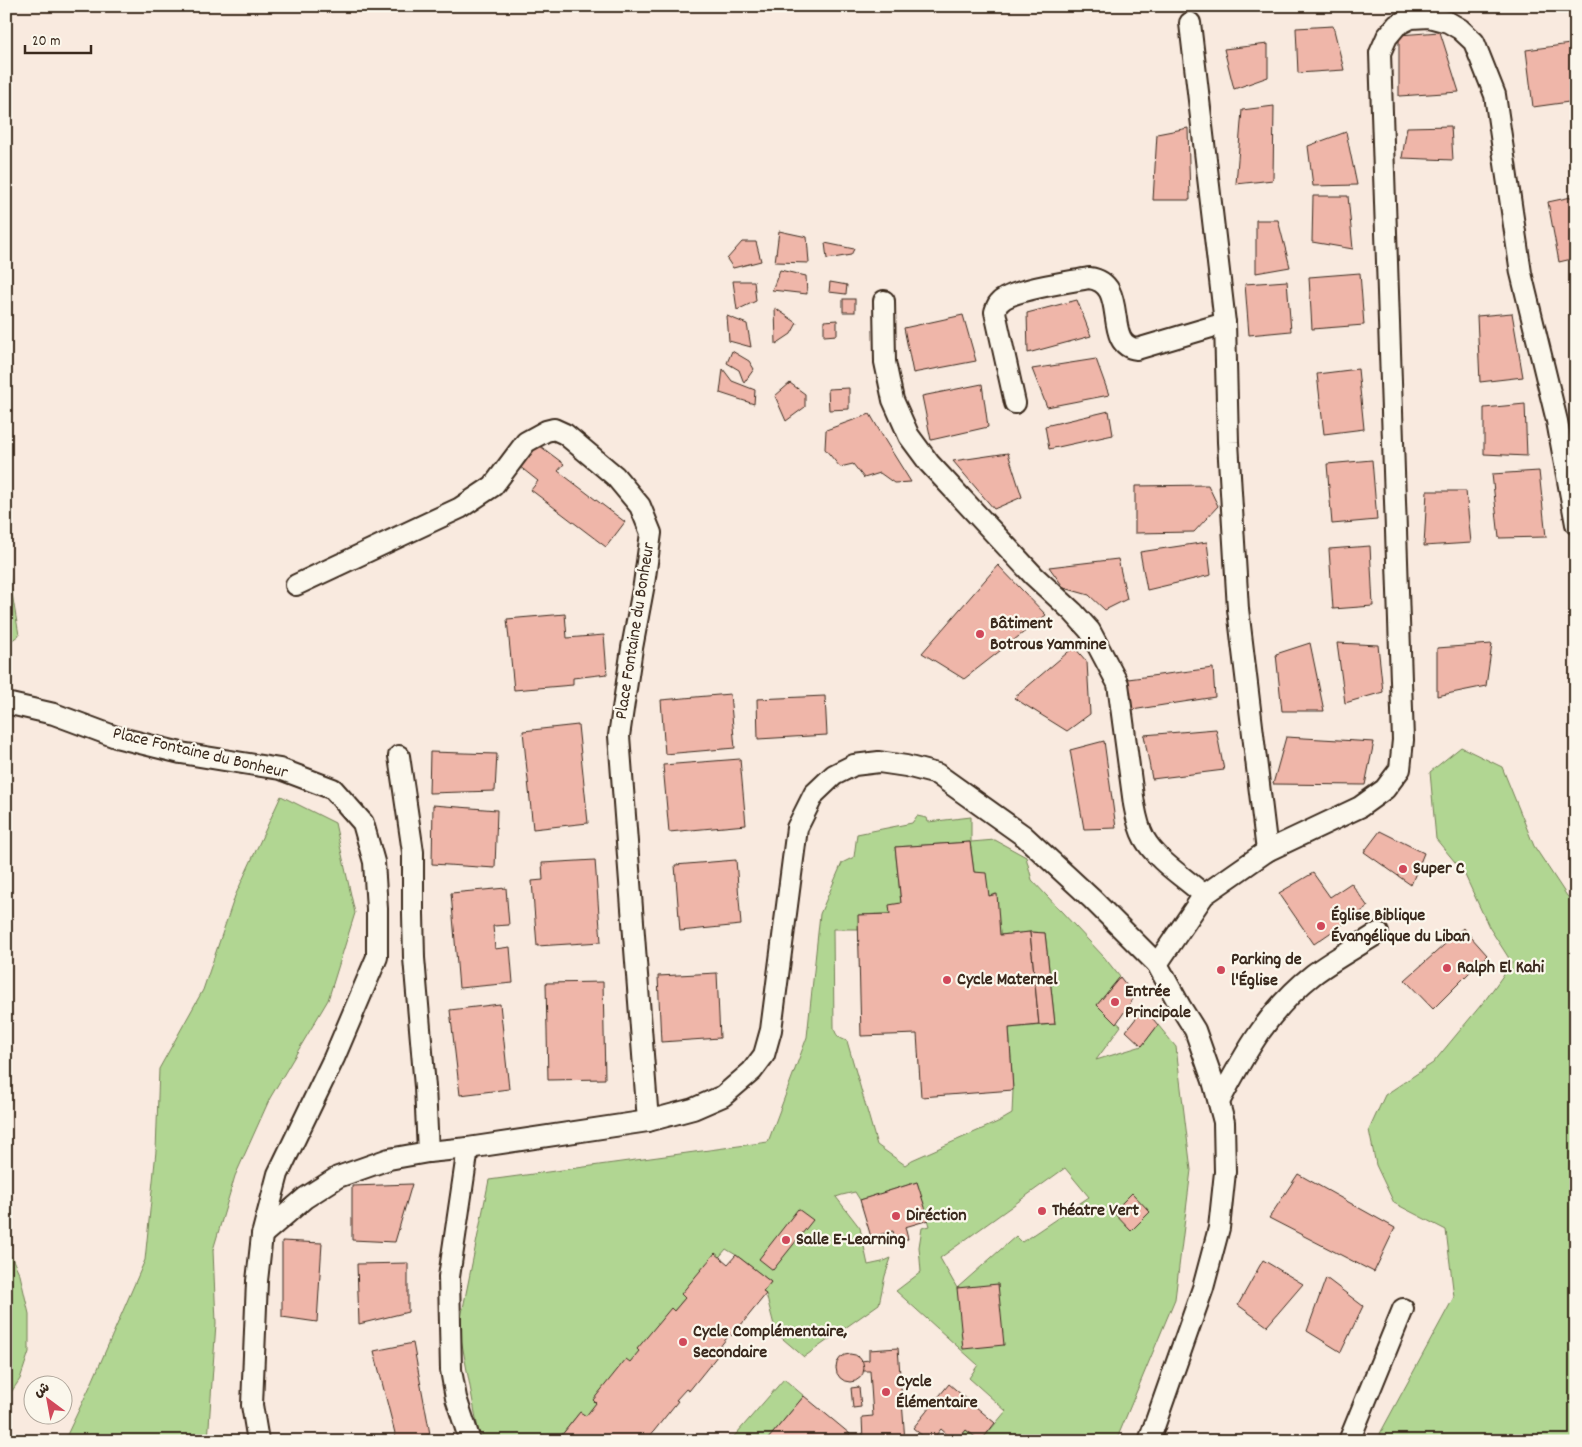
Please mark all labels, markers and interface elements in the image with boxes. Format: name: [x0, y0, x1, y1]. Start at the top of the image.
scale bar: [25, 22, 91, 54]
text: 20 m: [32, 31, 60, 53]
street label: Place Fontaine du Bonheur: [610, 540, 662, 721]
place label: Bâtiment Botrous Yammine: [990, 612, 1107, 658]
marker: Bâtiment Botrous Yammine: [974, 628, 986, 640]
street label: Place Fontaine du Bonheur: [110, 722, 290, 786]
place label: Super C: [1413, 857, 1465, 882]
marker: Super C: [1397, 863, 1409, 875]
place label: Église Biblique Évangélique du Liban: [1331, 904, 1470, 950]
marker: Église Biblique Évangélique du Liban: [1315, 920, 1327, 932]
place label: Parking de l'Église: [1231, 948, 1302, 994]
place label: Ralph El Kahi: [1457, 956, 1545, 981]
marker: Ralph El Kahi: [1441, 962, 1453, 974]
marker: Parking de l'Église: [1215, 964, 1227, 976]
place label: Cycle Maternel: [957, 968, 1058, 993]
marker: Cycle Maternel: [941, 974, 953, 986]
place label: Entrée Principale: [1125, 980, 1191, 1026]
marker: Entrée Principale: [1109, 996, 1121, 1008]
place label: Théatre Vert: [1052, 1199, 1139, 1224]
place label: Diréction: [906, 1204, 967, 1229]
marker: Théatre Vert: [1036, 1205, 1048, 1217]
marker: Diréction: [890, 1210, 902, 1222]
place label: Salle E-Learning: [796, 1228, 906, 1253]
marker: Salle E-Learning: [780, 1234, 792, 1246]
place label: Cycle Complémentaire, Secondaire: [693, 1320, 847, 1366]
marker: Cycle Complémentaire, Secondaire: [677, 1336, 689, 1348]
place label: Cycle Élémentaire: [896, 1370, 978, 1416]
north arrow: [22, 1374, 72, 1424]
text: ش: [30, 1378, 54, 1403]
marker: Cycle Élémentaire: [880, 1386, 892, 1398]

